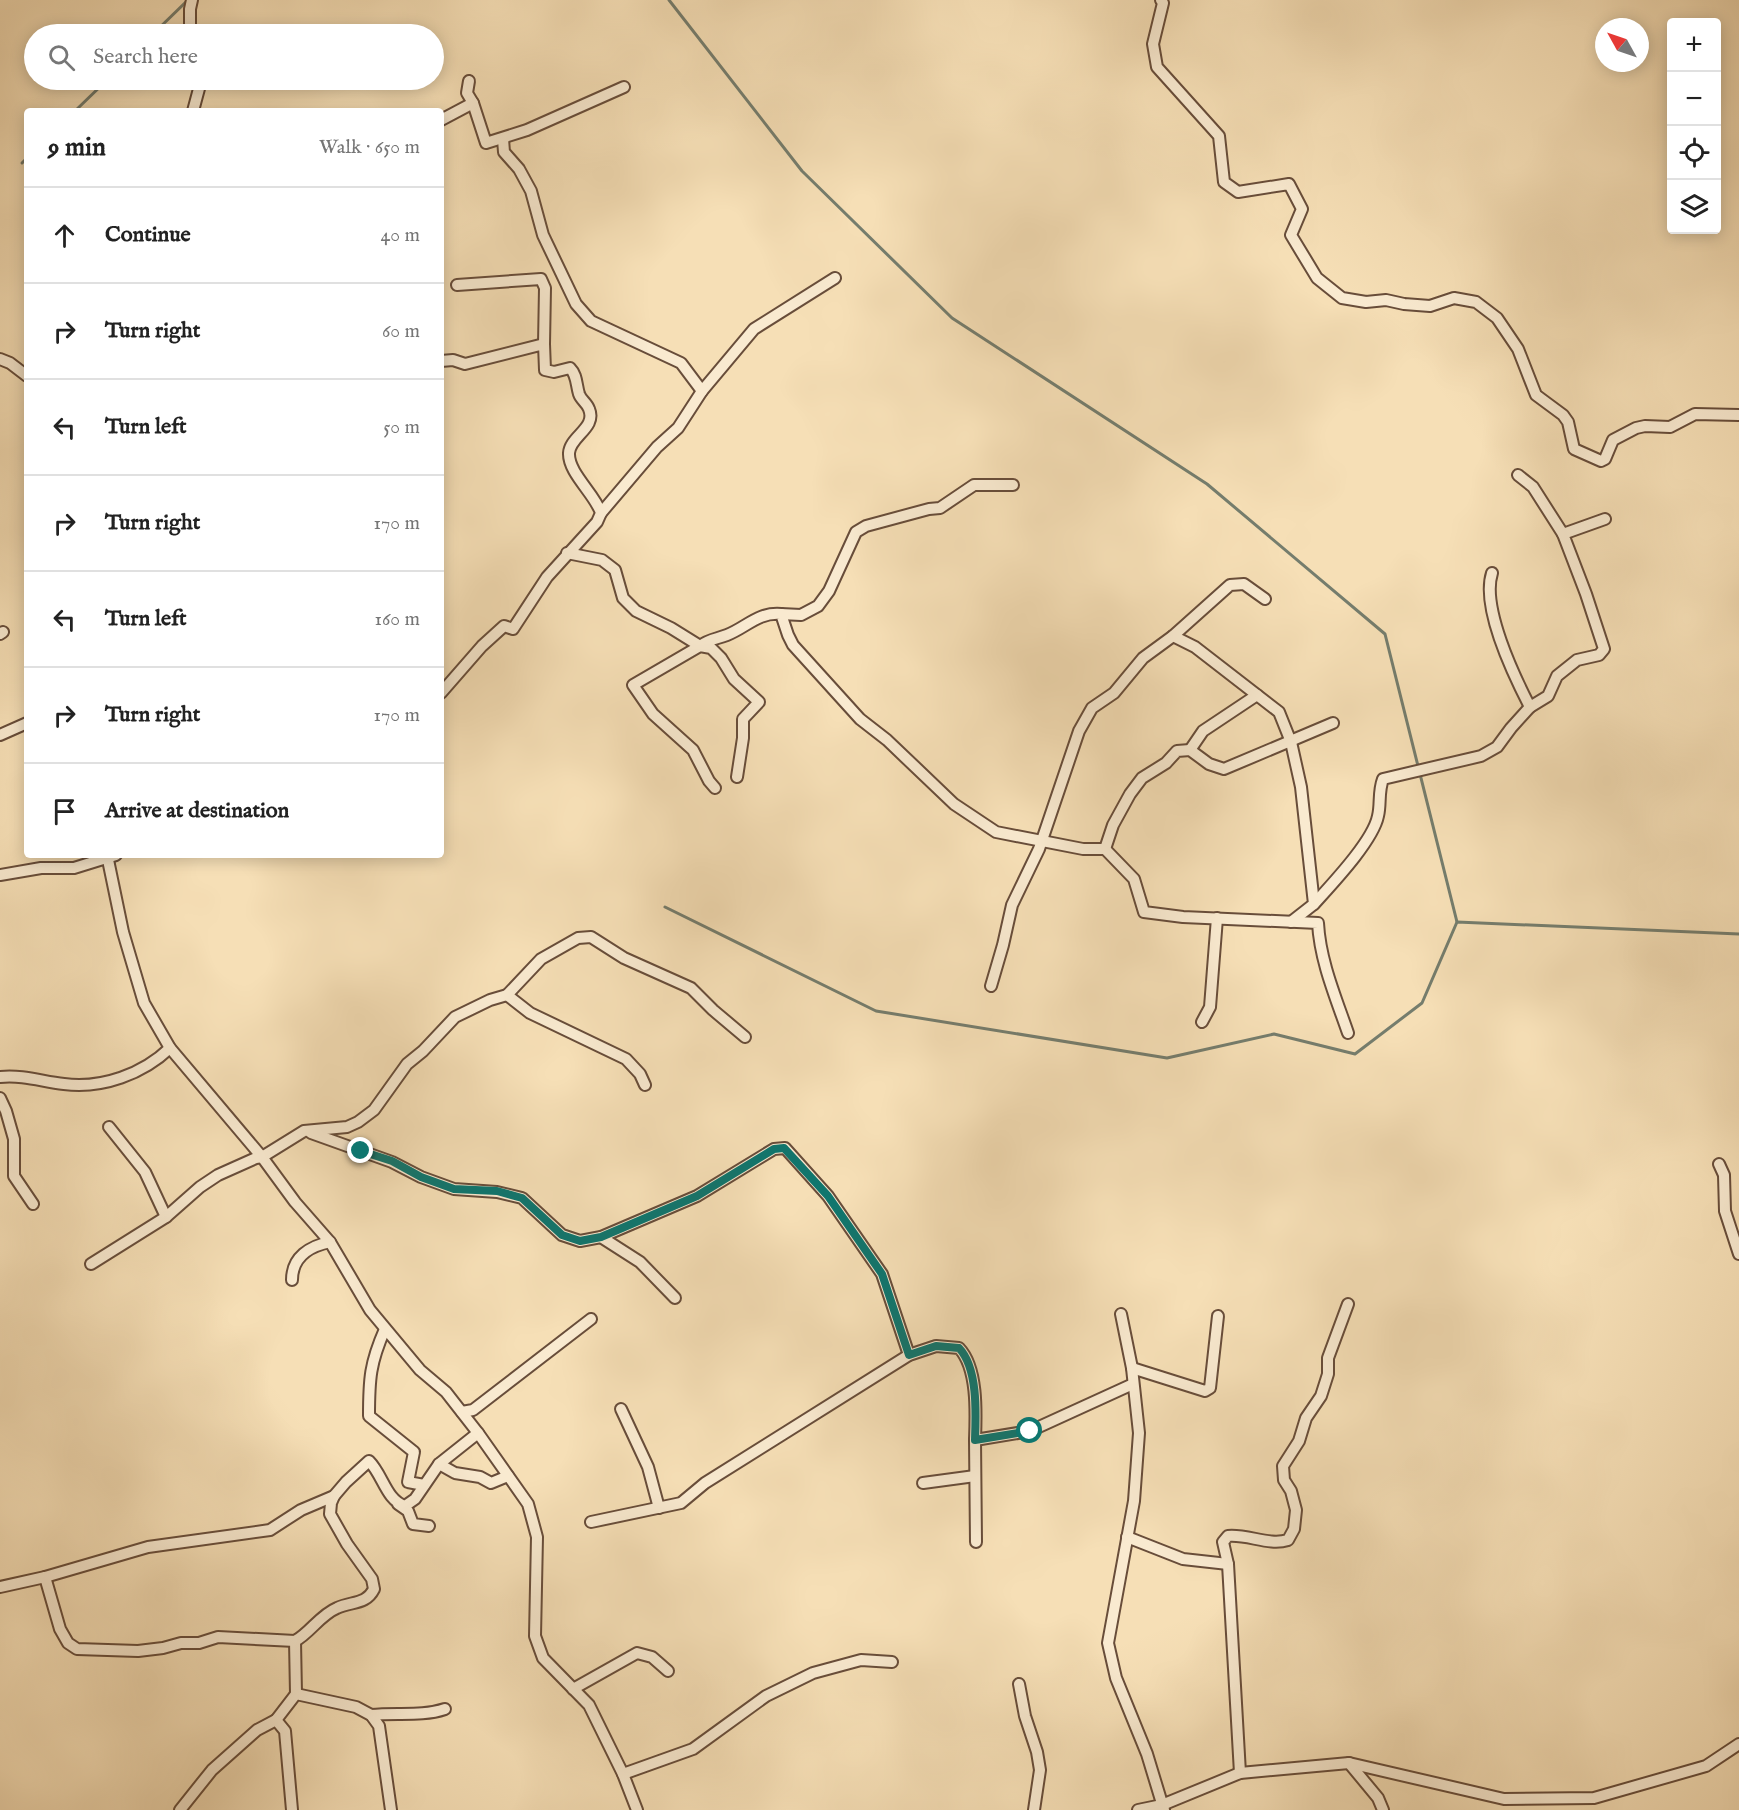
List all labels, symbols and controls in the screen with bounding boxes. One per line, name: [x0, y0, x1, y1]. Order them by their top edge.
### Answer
north arrow: [1595, 18, 1649, 72]
map controls: [1667, 18, 1721, 234]
button: +: [1667, 18, 1721, 72]
search box: [24, 24, 444, 90]
icon: search: [45, 41, 78, 74]
text: Search here: [93, 43, 198, 71]
button: −: [1667, 72, 1721, 126]
button: locate: [1667, 126, 1721, 180]
text: 9 min: [48, 131, 106, 164]
text: Walk · 650 m: [319, 135, 420, 160]
button: layers: [1667, 180, 1721, 234]
icon: ahead: [48, 219, 81, 252]
text: Continue: [105, 221, 191, 249]
text: 40 m: [381, 223, 420, 248]
icon: right: [48, 315, 81, 348]
text: Turn right: [105, 317, 200, 345]
text: 60 m: [382, 319, 420, 344]
icon: left: [48, 411, 81, 444]
text: Turn left: [105, 413, 187, 441]
text: 50 m: [383, 415, 420, 440]
icon: right: [48, 507, 81, 540]
text: Turn right: [105, 509, 200, 537]
text: 170 m: [374, 511, 420, 536]
icon: left: [48, 603, 81, 636]
text: Turn left: [105, 605, 187, 633]
text: 160 m: [374, 607, 420, 632]
icon: right: [48, 699, 81, 732]
text: Turn right: [105, 701, 200, 729]
text: 170 m: [374, 703, 420, 728]
icon: arrive: [48, 795, 81, 828]
text: Arrive at destination: [105, 797, 289, 825]
route end: [347, 1137, 373, 1163]
route start: [1016, 1417, 1042, 1443]

